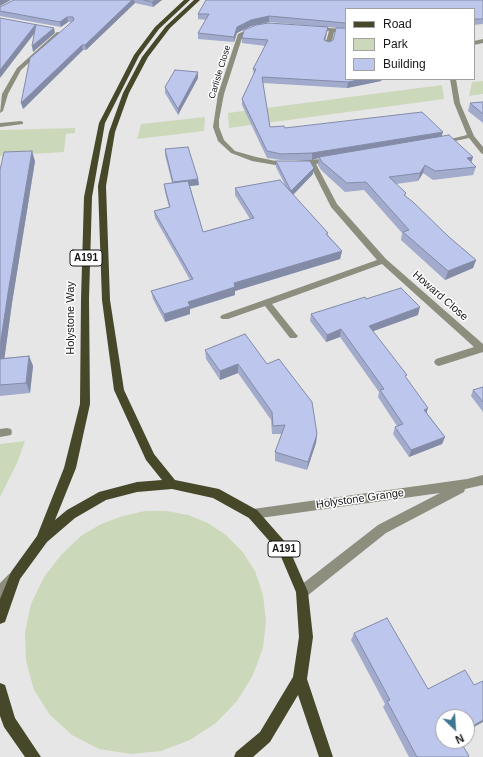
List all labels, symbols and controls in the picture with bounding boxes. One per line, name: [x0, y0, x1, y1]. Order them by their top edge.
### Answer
legend: [345, 8, 475, 80]
text: Road: [383, 17, 412, 31]
text: Park: [383, 37, 408, 51]
street label: Carlisle Close: [207, 44, 233, 100]
text: Building: [383, 57, 426, 71]
road number: A191: [70, 250, 102, 266]
street label: Howard Close: [410, 268, 470, 324]
street label: Holystone Way: [64, 281, 78, 355]
street label: Holystone Grange: [315, 486, 405, 512]
road number: A191: [268, 541, 300, 557]
north arrow: [435, 709, 475, 749]
text: N: [454, 732, 466, 746]

